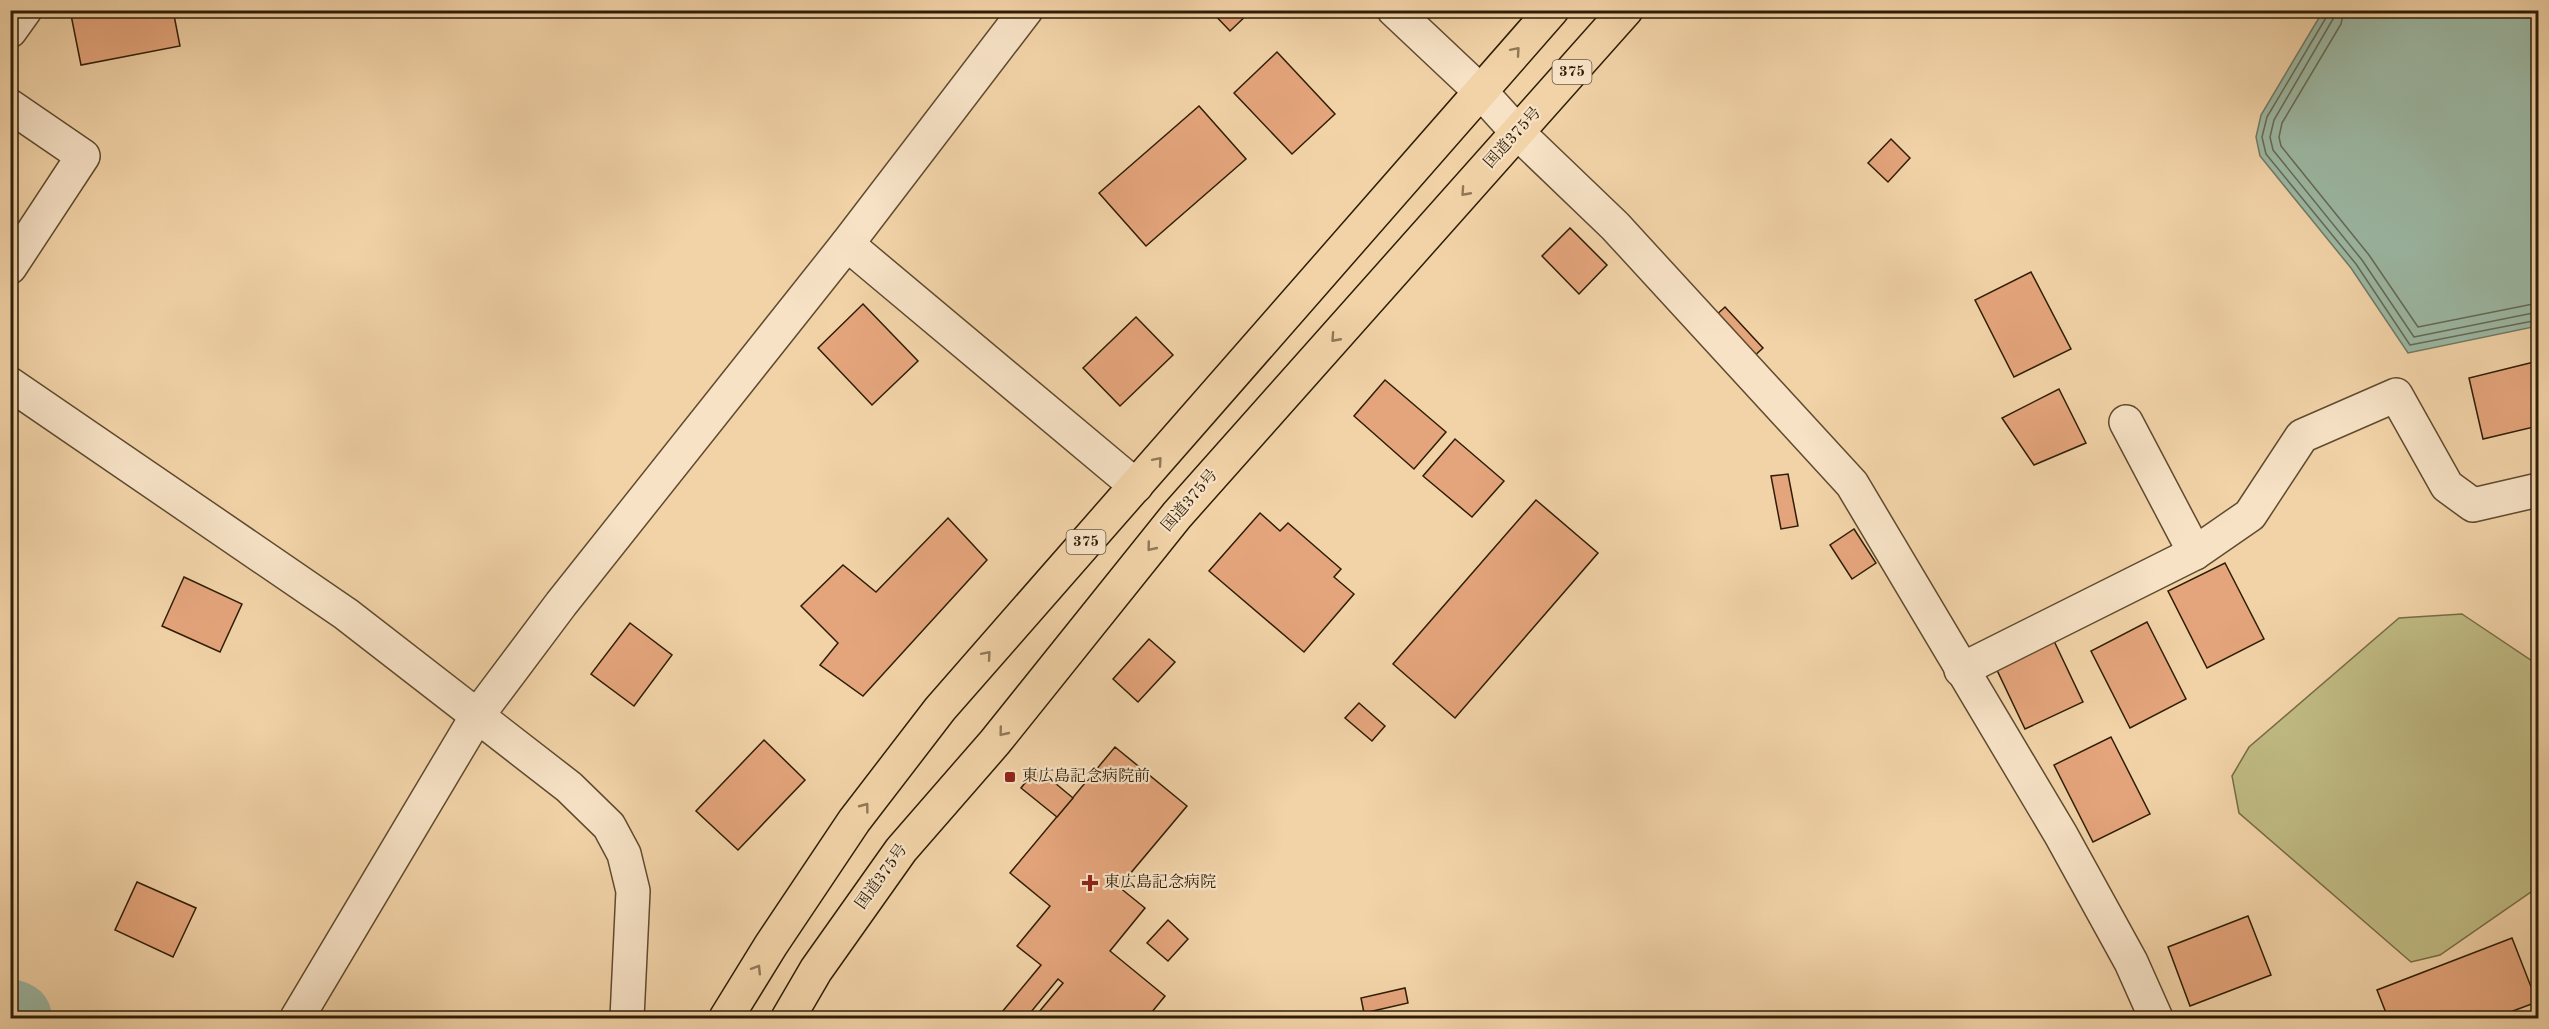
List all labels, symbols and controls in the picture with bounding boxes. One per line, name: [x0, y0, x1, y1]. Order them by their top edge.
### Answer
one-way arrow: [1509, 47, 1520, 58]
road number: 375: [1552, 60, 1592, 84]
street label: 国道375号: [1480, 103, 1544, 172]
one-way arrow: [1461, 186, 1472, 196]
one-way arrow: [1331, 331, 1342, 342]
one-way arrow: [1150, 457, 1161, 468]
street label: 国道375号: [1158, 466, 1221, 535]
road number: 375: [1066, 530, 1106, 554]
one-way arrow: [1148, 540, 1159, 551]
one-way arrow: [980, 651, 991, 662]
one-way arrow: [999, 725, 1010, 736]
place label: 東広島記念病院前: [1022, 767, 1150, 785]
marker: 東広島記念病院前: [1003, 770, 1017, 784]
one-way arrow: [858, 802, 869, 813]
street label: 国道375号: [852, 840, 911, 912]
place label: 東広島記念病院: [1104, 873, 1216, 891]
marker: 東広島記念病院: [1081, 874, 1099, 892]
one-way arrow: [749, 965, 761, 975]

